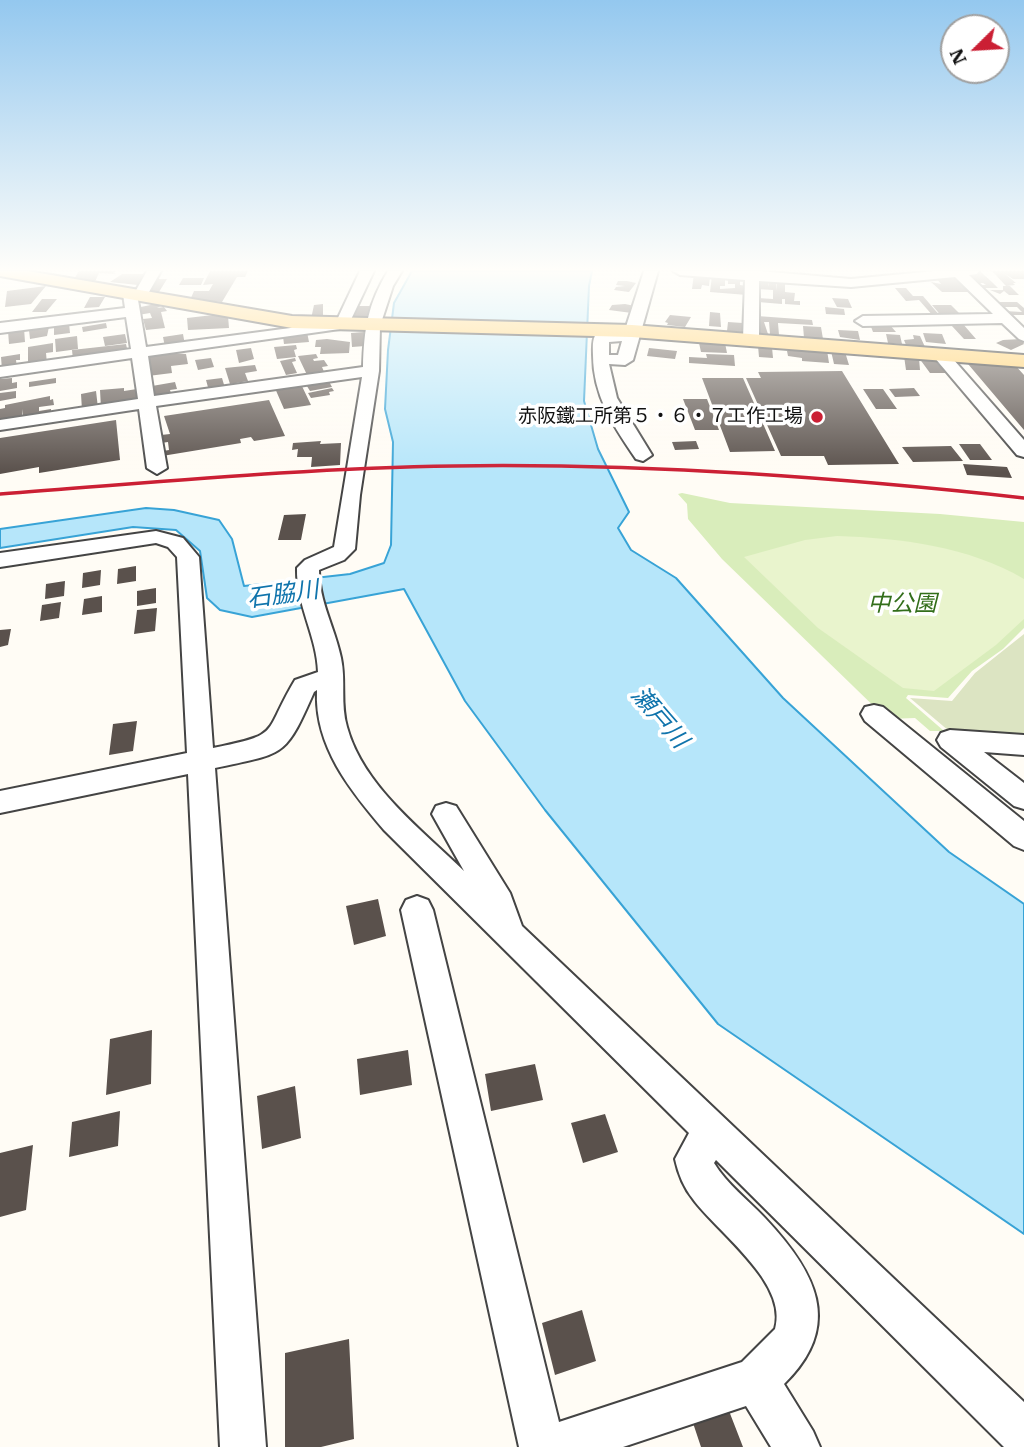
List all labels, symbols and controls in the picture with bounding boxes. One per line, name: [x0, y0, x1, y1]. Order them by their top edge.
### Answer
north arrow: [940, 14, 1010, 84]
text: N: [944, 45, 972, 68]
place label: 赤阪鐵工所第５・６・７工作工場: [518, 406, 803, 428]
marker: 赤阪鐵工所第５・６・７工作工場: [809, 409, 825, 425]
water label: 石脇川: [245, 576, 321, 614]
park label: 中公園: [868, 590, 936, 618]
water label: 瀬戸川: [625, 681, 693, 755]

